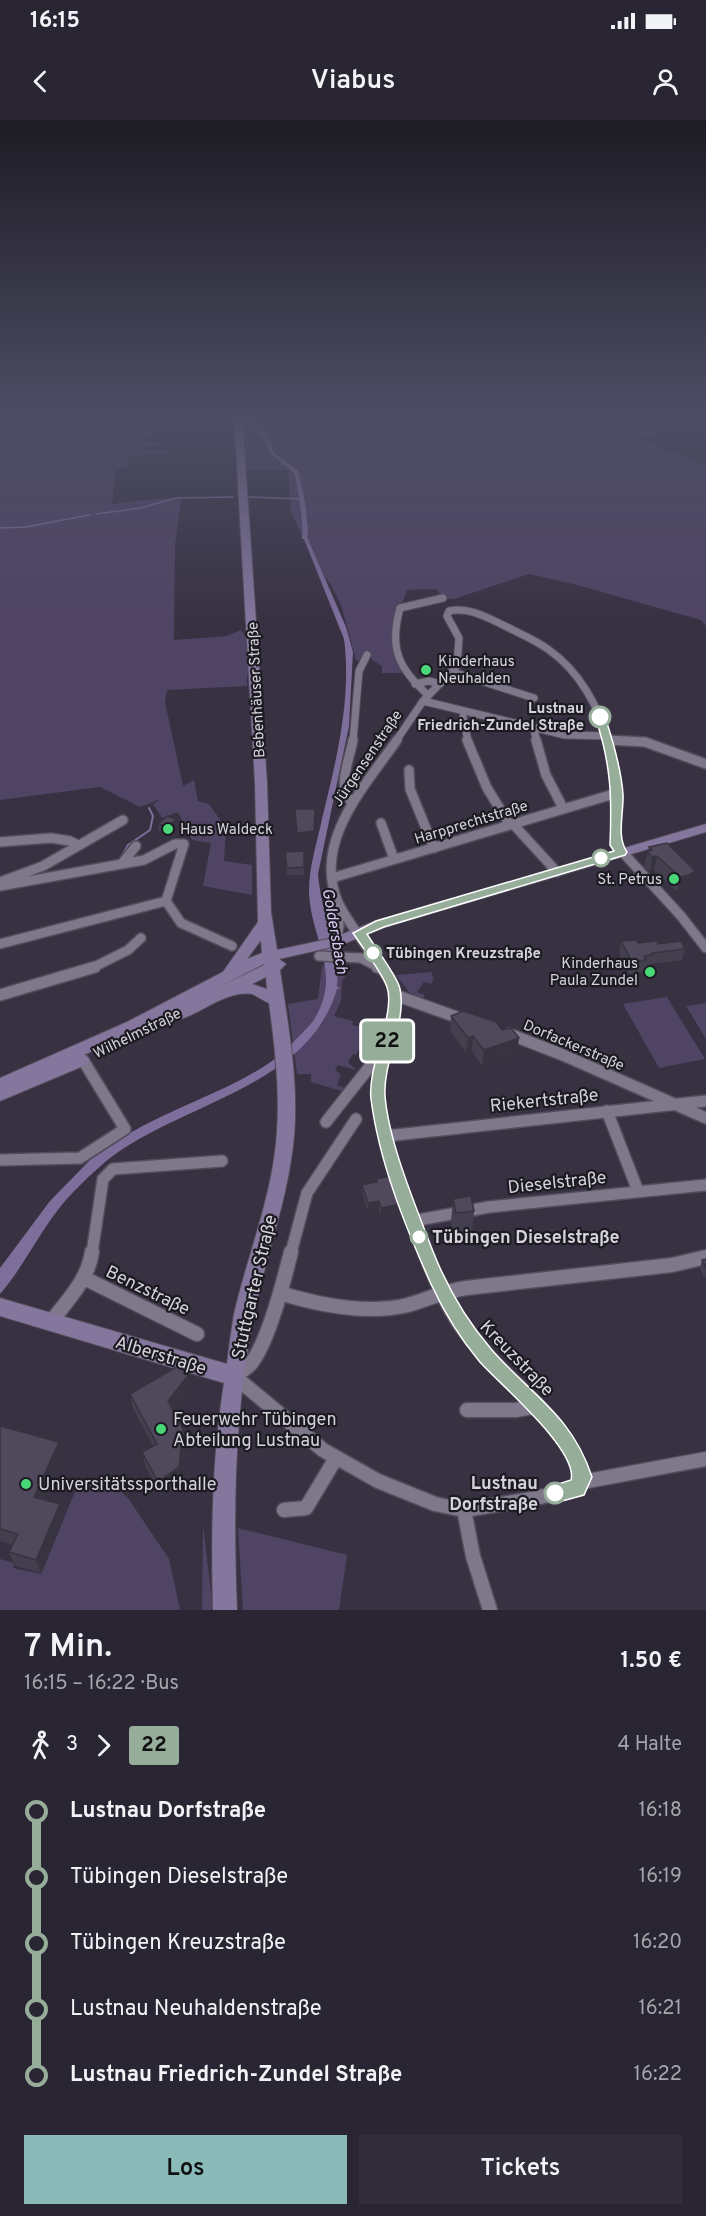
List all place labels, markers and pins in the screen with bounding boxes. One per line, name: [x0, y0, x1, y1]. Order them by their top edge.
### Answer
place label: Kinderhaus Neuhalden: [438, 653, 515, 689]
marker: Kinderhaus Neuhalden: [419, 663, 433, 677]
place label: Lustnau Friedrich-Zundel Straße: [417, 700, 584, 736]
marker: Lustnau Friedrich-Zundel Straße: [589, 706, 611, 728]
place label: Haus Waldeck: [180, 821, 273, 840]
marker: Haus Waldeck: [161, 822, 175, 836]
unlabelled marker: [592, 849, 610, 867]
place label: St. Petrus: [597, 871, 662, 890]
marker: St. Petrus: [667, 872, 681, 886]
marker: Tübingen Kreuzstraße: [364, 944, 382, 962]
place label: Tübingen Kreuzstraße: [386, 945, 541, 964]
place label: Kinderhaus Paula Zundel: [550, 955, 638, 991]
marker: Kinderhaus Paula Zundel: [643, 965, 657, 979]
place label: Tübingen Dieselstraße: [432, 1227, 619, 1250]
marker: Tübingen Dieselstraße: [410, 1228, 428, 1246]
place label: Feuerwehr Tübingen Abteilung Lustnau: [173, 1409, 337, 1453]
marker: Feuerwehr Tübingen Abteilung Lustnau: [154, 1422, 168, 1436]
place label: Lustnau Dorfstraße: [449, 1473, 538, 1517]
place label: Universitätssporthalle: [38, 1474, 217, 1497]
marker: Universitätssporthalle: [19, 1477, 33, 1491]
marker: Lustnau Dorfstraße: [544, 1482, 566, 1504]

